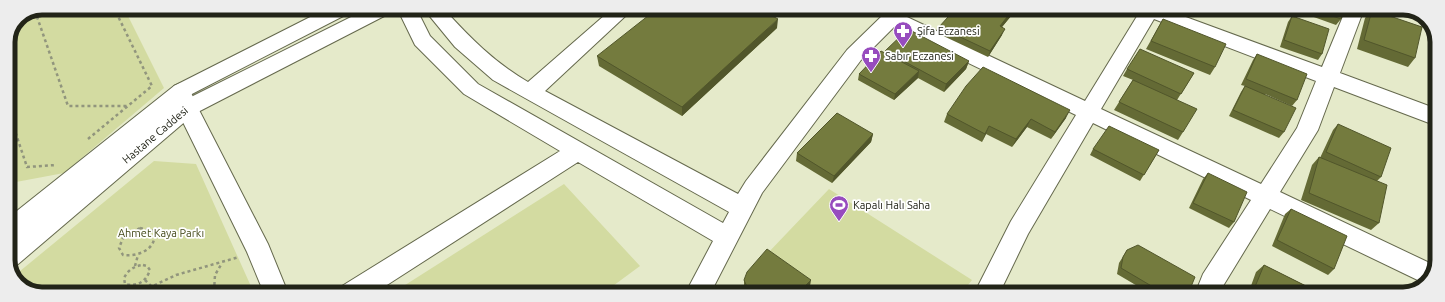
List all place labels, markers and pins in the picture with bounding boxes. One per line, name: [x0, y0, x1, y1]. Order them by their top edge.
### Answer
pharmacy icon: Şifa Eczanesi: [892, 20, 914, 48]
place label: Şifa Eczanesi: [917, 25, 980, 37]
pharmacy icon: Sabır Eczanesi: [860, 45, 882, 73]
place label: Sabır Eczanesi: [885, 50, 954, 62]
sports icon: Kapalı Halı Saha: [828, 194, 850, 222]
place label: Kapalı Halı Saha: [853, 199, 930, 211]

